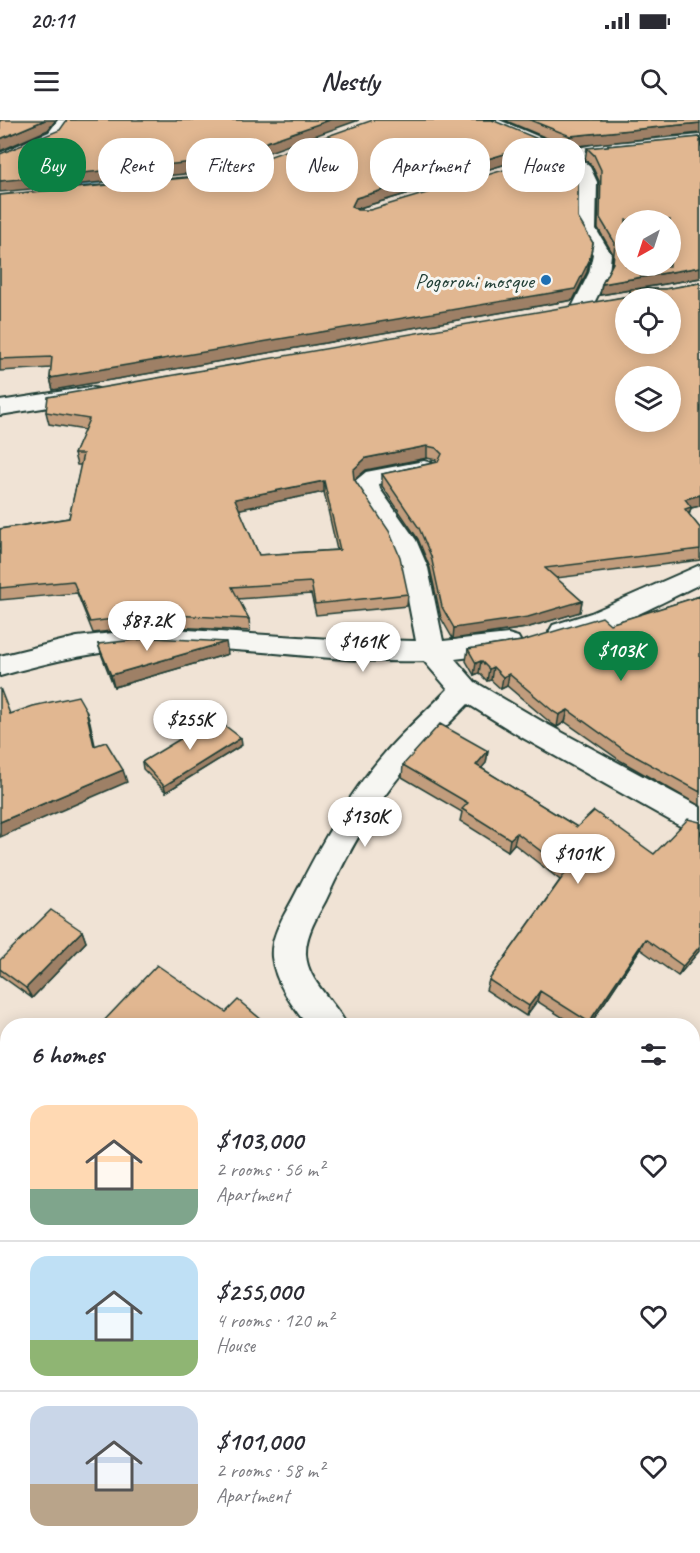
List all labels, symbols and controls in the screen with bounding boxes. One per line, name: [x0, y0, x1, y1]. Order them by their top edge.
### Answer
text: 20:11: [30, 7, 74, 35]
text: Nestly: [321, 64, 379, 98]
icon: menu: [30, 65, 63, 98]
icon: search: [637, 65, 670, 98]
chip: Buy: [18, 138, 86, 192]
chip: Rent: [98, 138, 174, 192]
chip: Filters: [186, 138, 274, 192]
chip: New: [286, 138, 358, 192]
chip: Apartment: [370, 138, 490, 192]
chip: House: [502, 138, 585, 192]
north arrow: [615, 210, 681, 276]
map controls: [615, 210, 681, 432]
place label: Pogoroni mosque: [415, 267, 536, 295]
marker: Pogoroni mosque: [539, 273, 553, 287]
button: locate: [615, 288, 681, 354]
button: layers: [615, 366, 681, 432]
pin: $87.2K: [98, 601, 196, 652]
text: $87.2K: [122, 608, 172, 633]
pin: $161K: [321, 622, 405, 673]
text: $161K: [340, 629, 386, 654]
pin: $103K: [579, 631, 663, 682]
text: $103K: [598, 638, 644, 663]
pin: $255K: [148, 700, 232, 751]
text: $255K: [167, 707, 213, 732]
pin: $130K: [323, 797, 407, 848]
text: $130K: [342, 804, 388, 829]
pin: $101K: [536, 834, 620, 885]
text: $101K: [555, 841, 601, 866]
text: 6 homes: [30, 1038, 104, 1071]
icon: filters: [637, 1038, 670, 1071]
text: $103,000: [216, 1124, 303, 1157]
icon: home: [78, 1129, 150, 1201]
icon: heart: [637, 1149, 670, 1182]
text: 2 rooms · 56 m²: [216, 1157, 324, 1182]
text: Apartment: [216, 1182, 289, 1207]
text: $255,000: [216, 1275, 302, 1308]
icon: home: [78, 1280, 150, 1352]
icon: heart: [637, 1300, 670, 1333]
text: 4 rooms · 120 m²: [216, 1308, 333, 1333]
text: House: [216, 1333, 255, 1358]
text: $101,000: [216, 1425, 303, 1458]
icon: home: [78, 1430, 150, 1502]
icon: heart: [637, 1450, 670, 1483]
text: 2 rooms · 58 m²: [216, 1458, 324, 1483]
text: Apartment: [216, 1483, 289, 1508]

